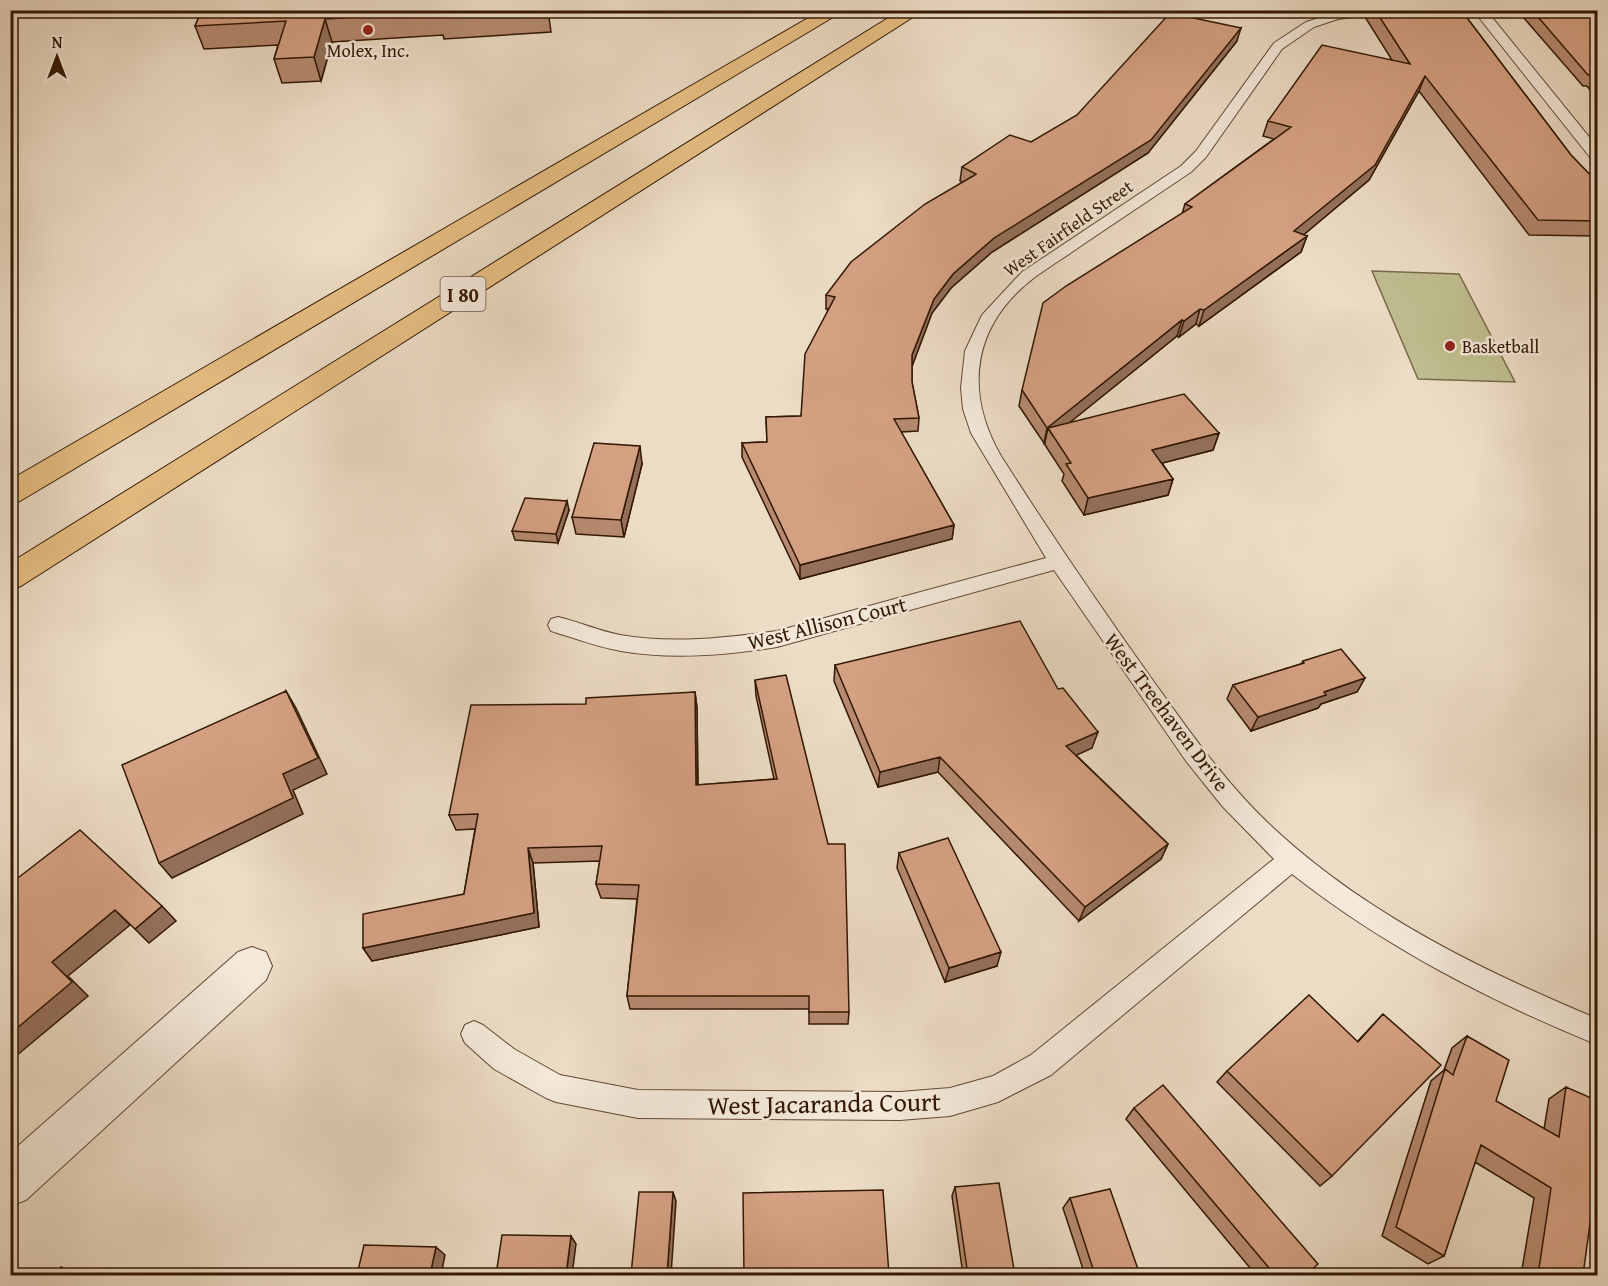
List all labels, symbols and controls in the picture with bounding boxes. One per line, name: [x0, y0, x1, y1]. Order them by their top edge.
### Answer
marker: Molex, Inc.: [361, 23, 375, 37]
north arrow: [27, 27, 87, 87]
text: N: [52, 30, 63, 54]
place label: Molex, Inc.: [327, 37, 409, 64]
street label: West Fairfield Street: [998, 173, 1139, 283]
road number: I 80: [440, 277, 486, 311]
place label: Basketball: [1462, 333, 1539, 360]
marker: Basketball: [1443, 339, 1457, 353]
street label: West Allison Court: [744, 588, 910, 658]
street label: West Treehaven Drive: [1097, 626, 1237, 798]
street label: West Jacaranda Court: [707, 1081, 941, 1125]

